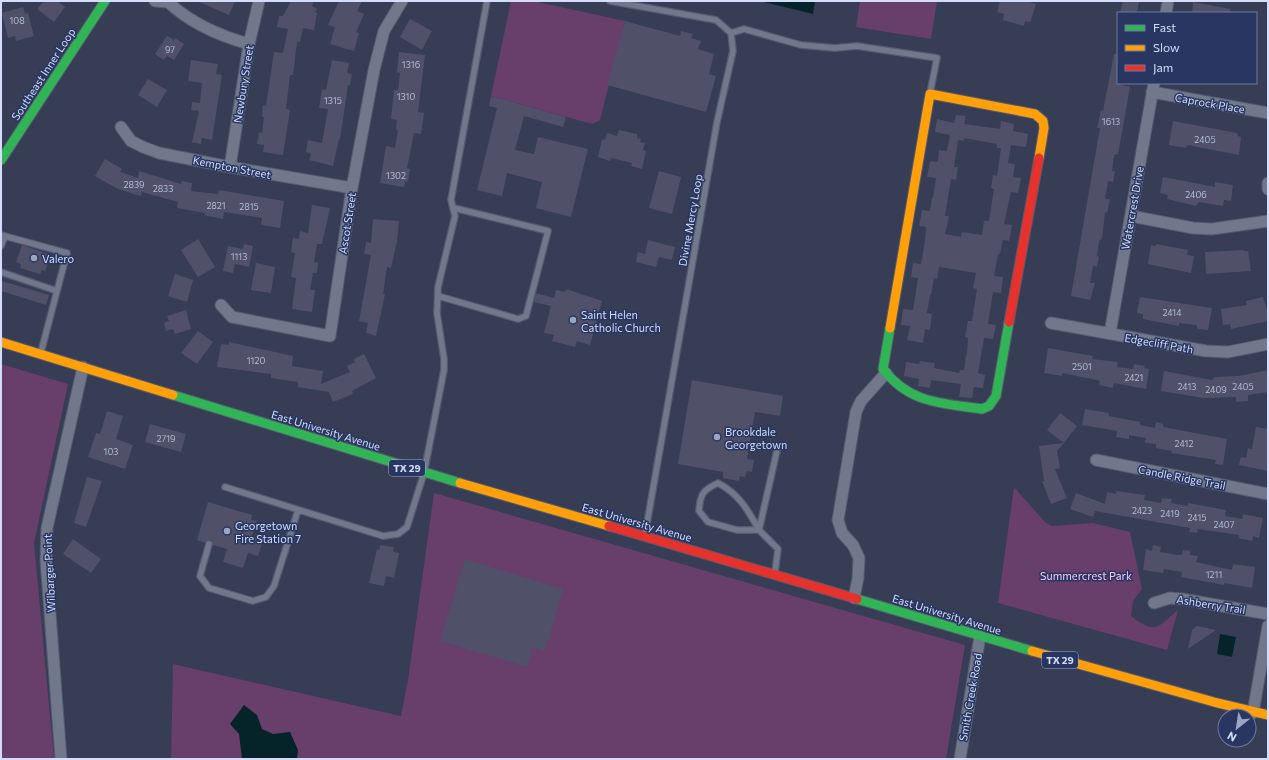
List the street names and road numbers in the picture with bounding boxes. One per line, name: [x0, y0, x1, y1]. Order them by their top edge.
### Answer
street label: Southeast Inner Loop: [8, 26, 78, 122]
street label: Newbury Street: [230, 44, 256, 124]
street label: Caprock Place: [1174, 90, 1246, 116]
street label: Kempton Street: [192, 153, 273, 181]
street label: Watercrest Drive: [1118, 165, 1146, 251]
street label: Divine Mercy Loop: [675, 173, 705, 267]
street label: Ascot Street: [336, 191, 358, 255]
street label: Edgecliff Path: [1124, 331, 1194, 355]
street label: East University Avenue: [270, 407, 382, 453]
road number: TX 29: [389, 460, 425, 476]
street label: Candle Ridge Trail: [1137, 462, 1227, 492]
street label: East University Avenue: [581, 500, 693, 544]
street label: Wilbarger Point: [40, 533, 58, 613]
street label: East University Avenue: [891, 591, 1003, 637]
street label: Ashberry Trail: [1176, 592, 1246, 616]
street label: Smith Creek Road: [956, 652, 984, 742]
road number: TX 29: [1042, 652, 1078, 668]

